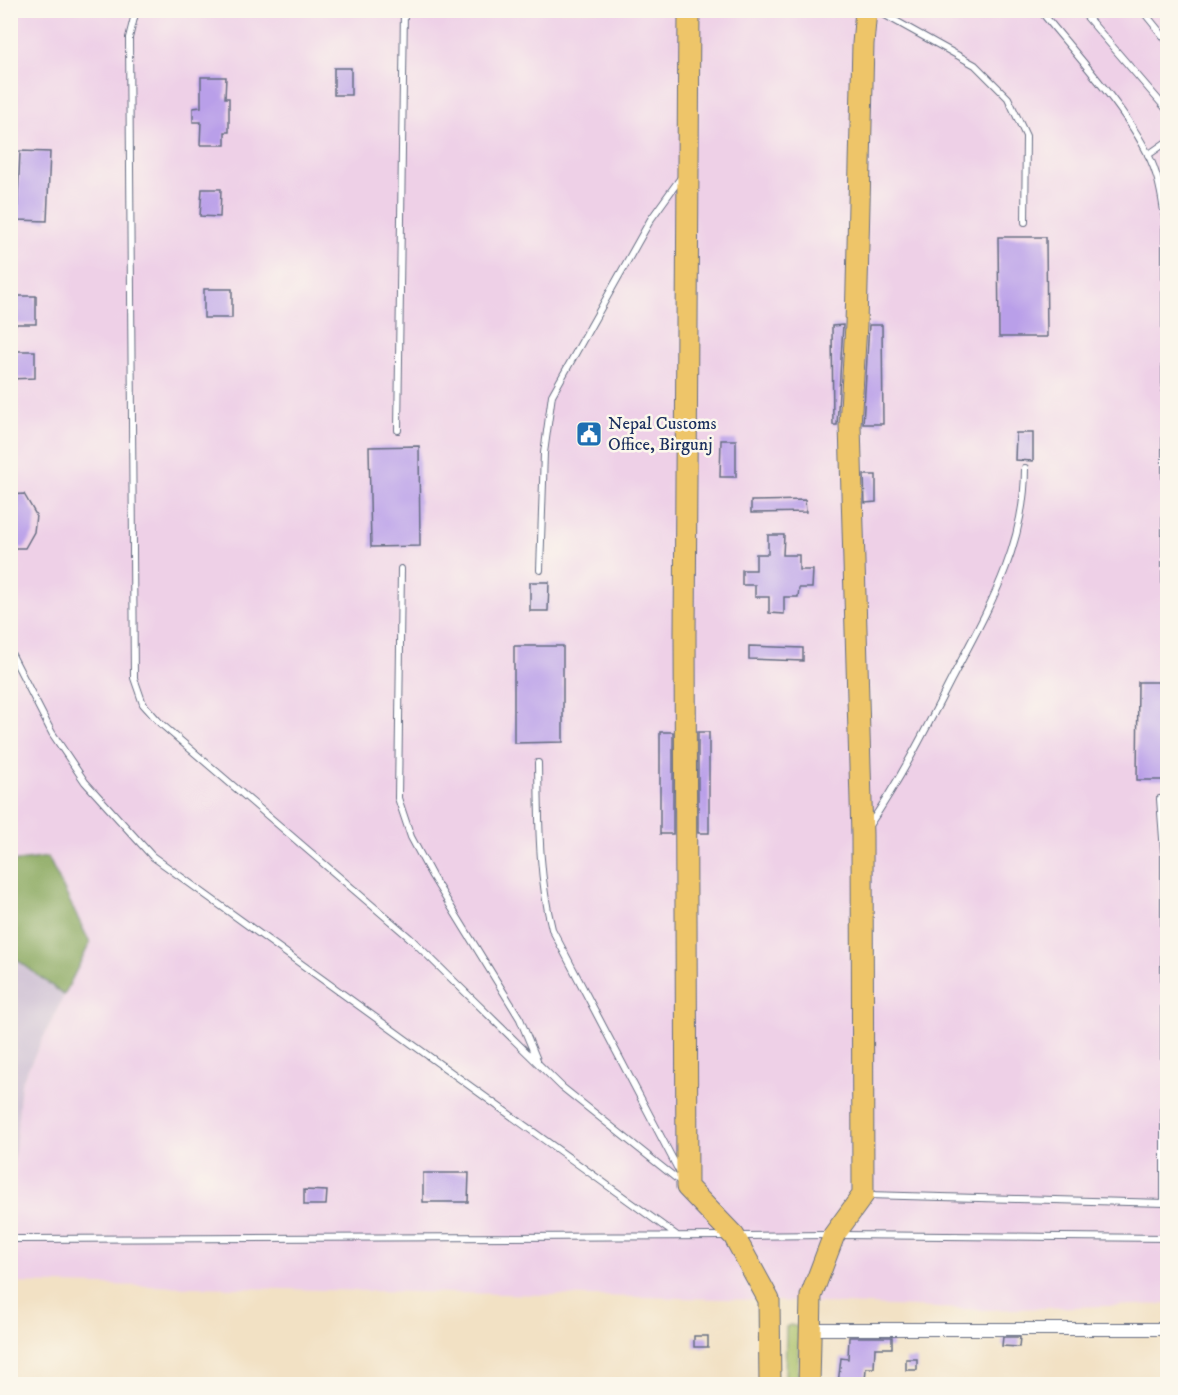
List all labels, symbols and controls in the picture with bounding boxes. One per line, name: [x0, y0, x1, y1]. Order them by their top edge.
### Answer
place label: Nepal Customs Office, Birgunj: [608, 413, 717, 456]
public building icon: Nepal Customs Office, Birgunj: [574, 419, 604, 449]

